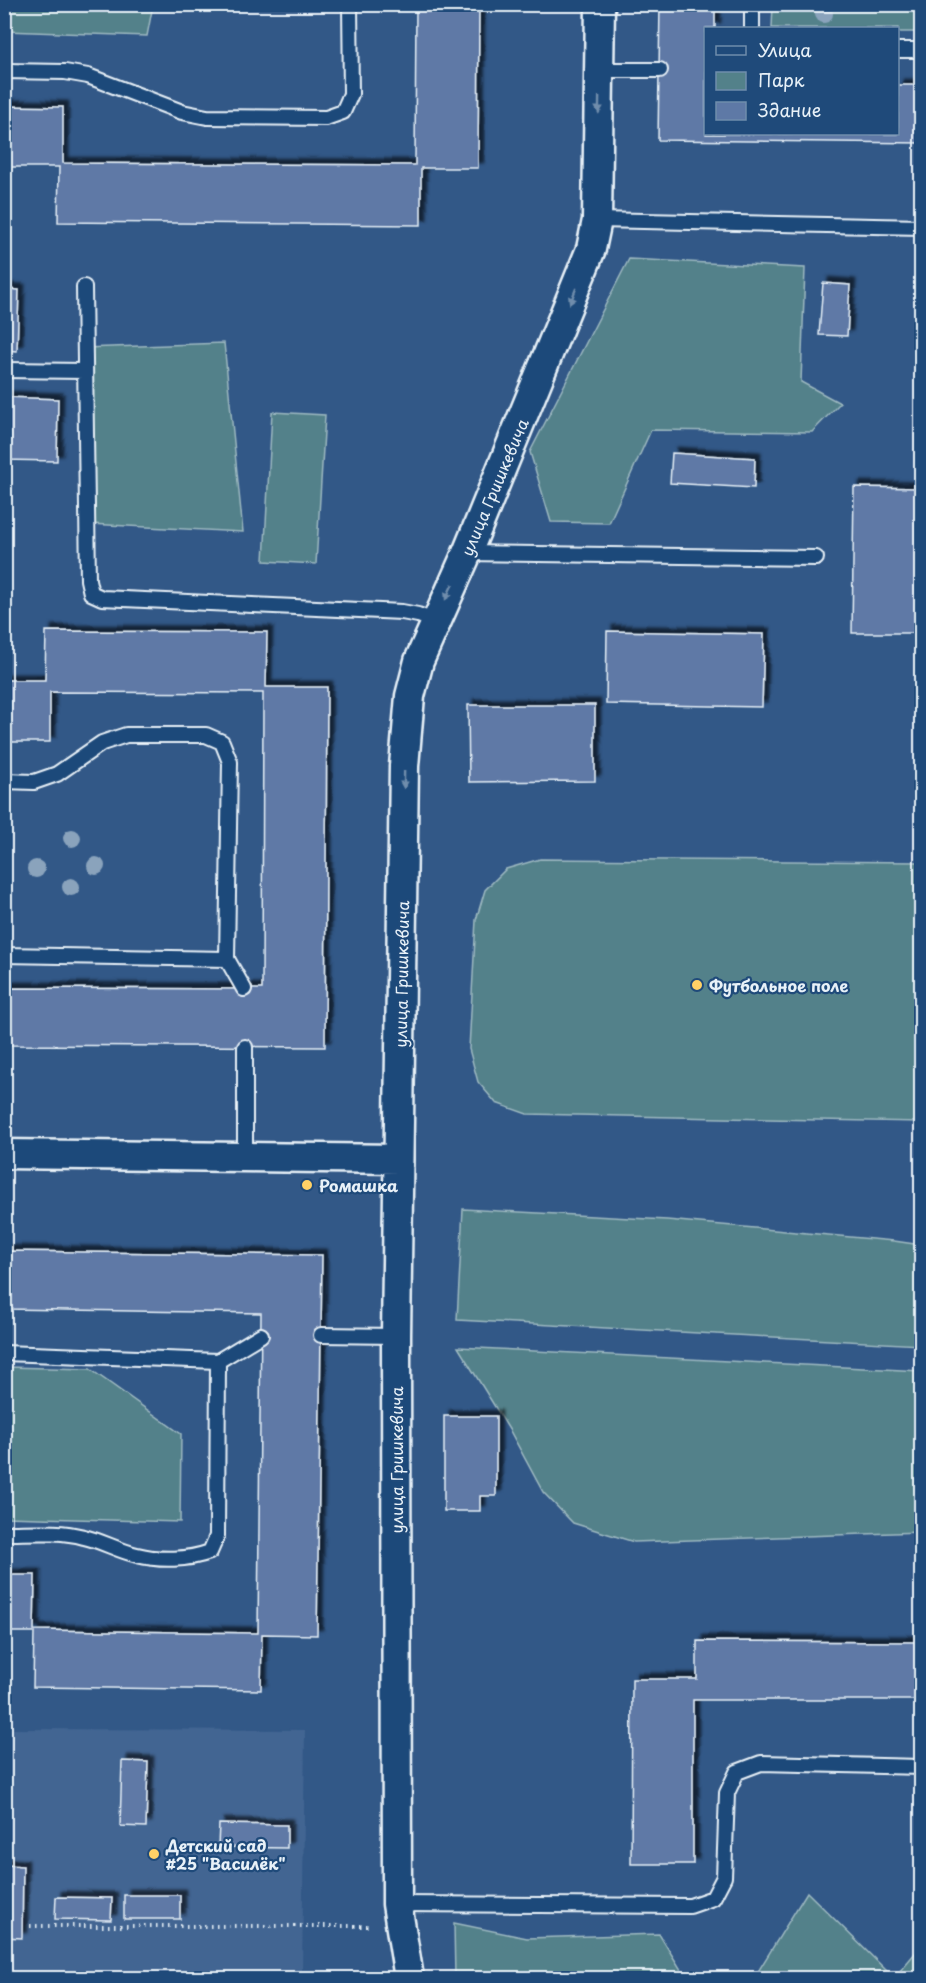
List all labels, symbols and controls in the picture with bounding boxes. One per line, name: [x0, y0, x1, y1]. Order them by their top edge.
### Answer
legend: [704, 27, 899, 135]
text: Улица: [758, 36, 812, 63]
text: Парк: [758, 66, 805, 93]
one-way arrow: [594, 95, 604, 114]
text: Здание: [758, 96, 821, 123]
one-way arrow: [568, 287, 577, 305]
street label: улица Гришкевича: [454, 415, 534, 559]
one-way arrow: [444, 584, 453, 601]
one-way arrow: [399, 770, 409, 789]
street label: улица Гришкевича: [388, 900, 414, 1048]
place label: Футбольное поле: [709, 973, 848, 997]
marker: Футбольное поле: [690, 978, 704, 992]
place label: Ромашка: [319, 1173, 398, 1197]
marker: Ромашка: [300, 1178, 314, 1192]
street label: улица Гришкевича: [384, 1386, 408, 1534]
place label: Детский сад #25 "Василёк": [165, 1833, 286, 1875]
marker: Детский сад #25 "Василёк": [147, 1847, 161, 1861]

